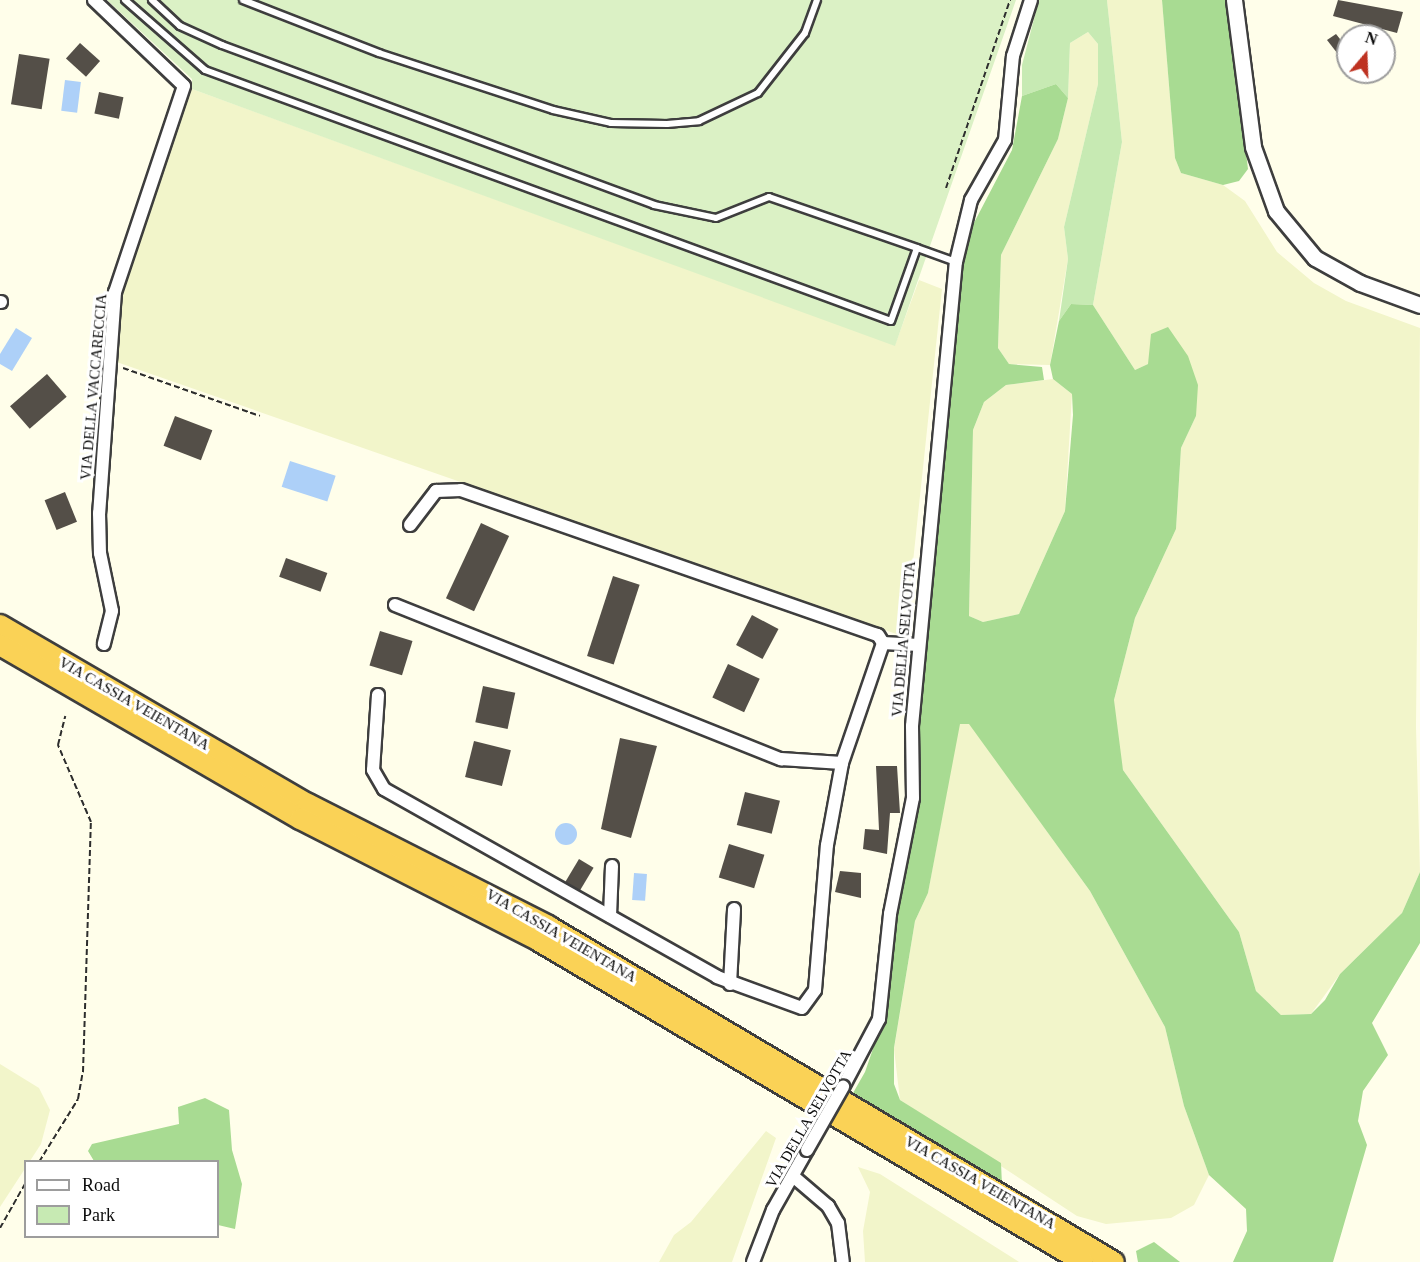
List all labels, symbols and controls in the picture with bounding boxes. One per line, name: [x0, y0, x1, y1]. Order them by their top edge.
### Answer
north arrow: [1336, 24, 1396, 84]
text: N: [1363, 28, 1380, 48]
street label: VIA DELLA VACCARECCIA: [77, 292, 111, 482]
street label: VIA DELLA SELVOTTA: [888, 559, 920, 719]
street label: VIA CASSIA VEIENTANA: [55, 653, 213, 755]
street label: VIA CASSIA VEIENTANA: [482, 885, 640, 987]
street label: VIA DELLA SELVOTTA: [762, 1046, 856, 1192]
street label: VIA CASSIA VEIENTANA: [901, 1132, 1059, 1234]
legend: [24, 1160, 219, 1238]
text: Road: [82, 1175, 120, 1195]
text: Park: [82, 1205, 115, 1225]

